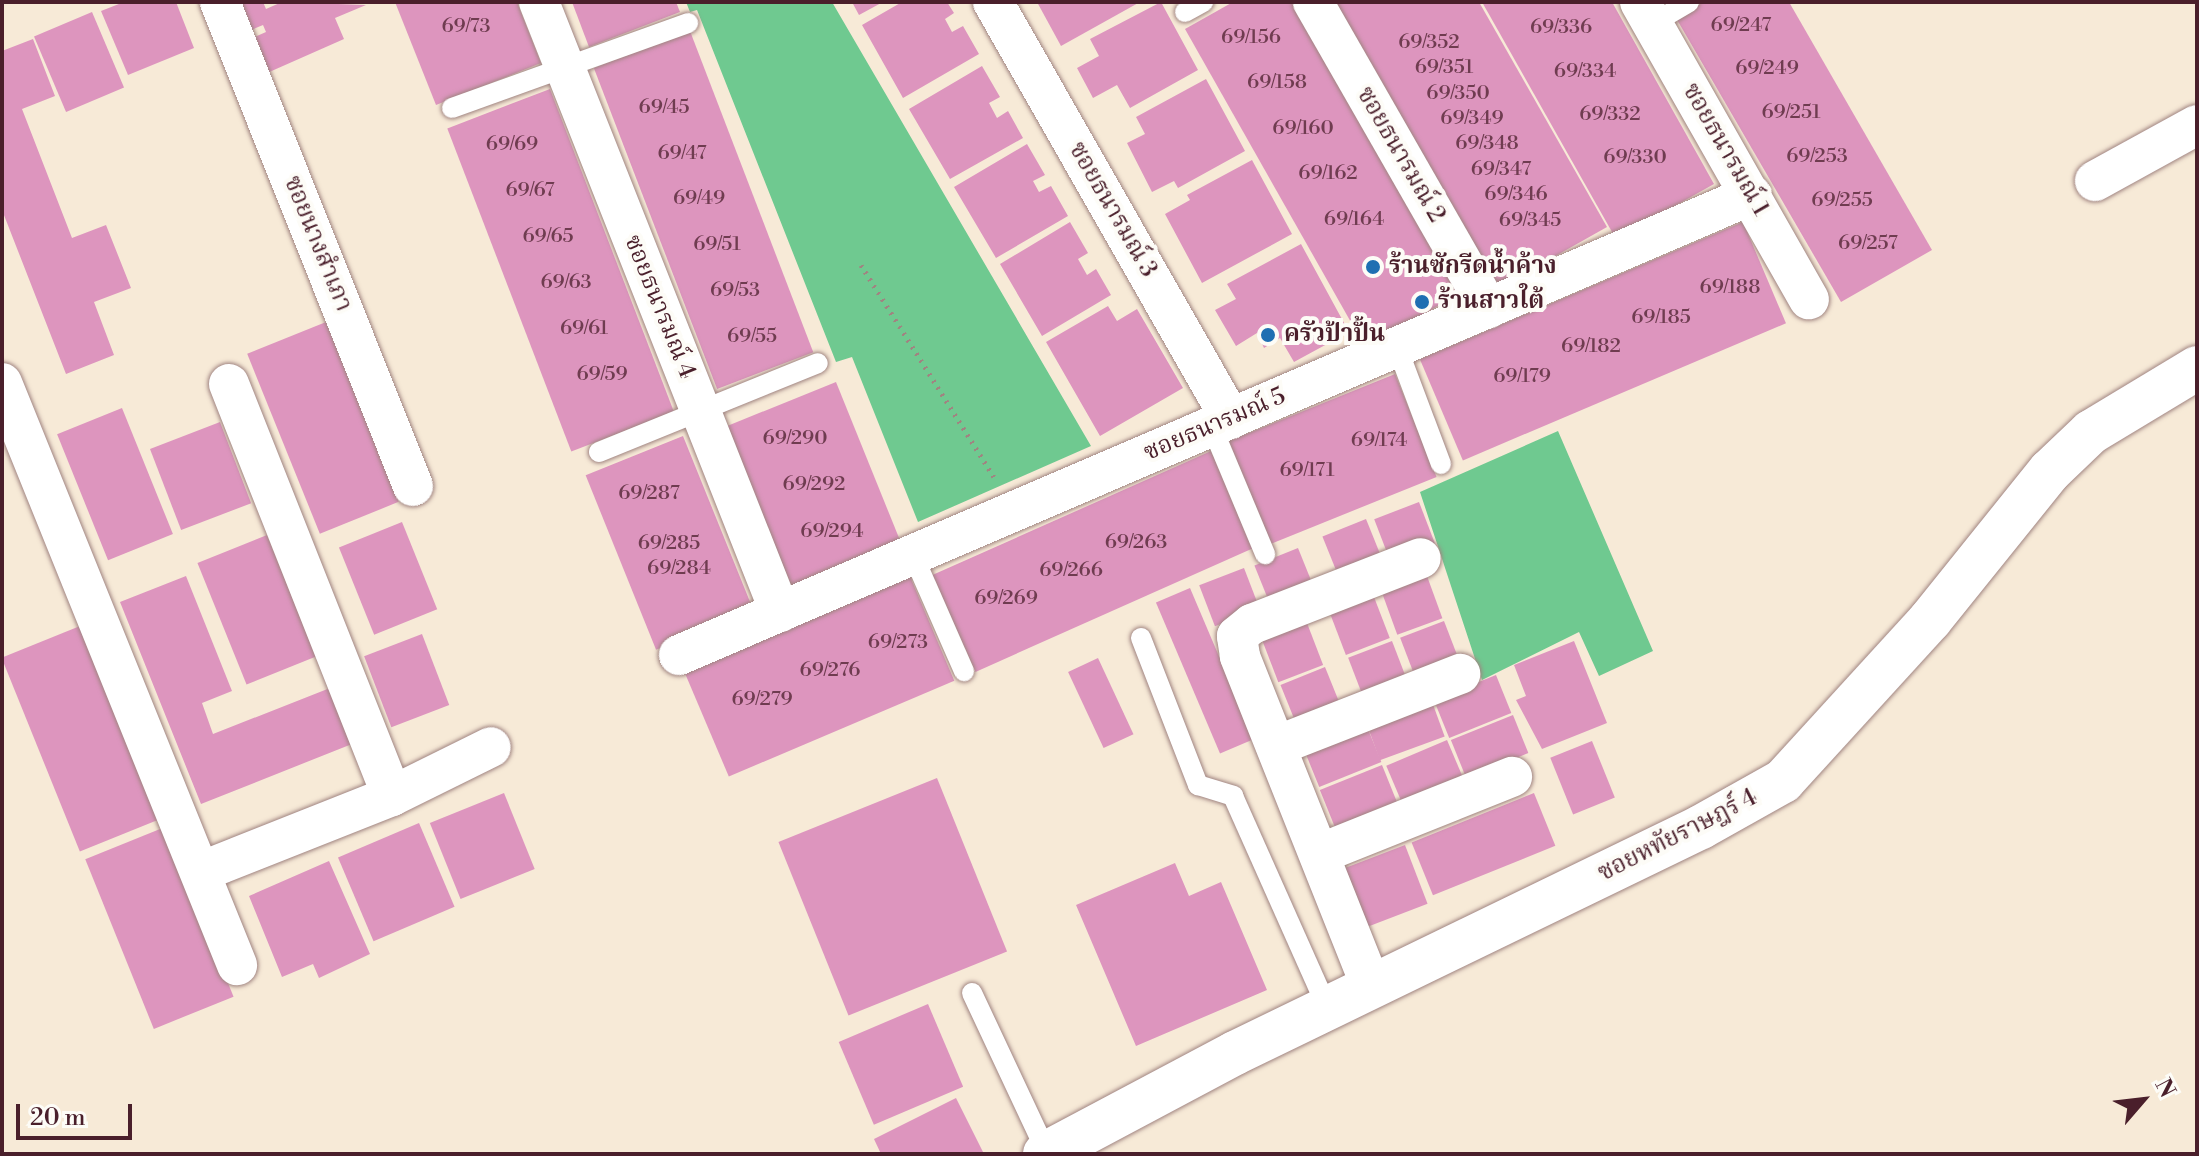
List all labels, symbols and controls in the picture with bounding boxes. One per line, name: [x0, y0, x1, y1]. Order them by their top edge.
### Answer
house number: 69/247: [1711, 13, 1771, 37]
house number: 69/73: [442, 14, 490, 38]
house number: 69/336: [1530, 15, 1592, 39]
house number: 69/156: [1221, 25, 1281, 49]
house number: 69/352: [1398, 30, 1460, 54]
house number: 69/351: [1415, 55, 1473, 79]
house number: 69/249: [1735, 56, 1799, 80]
house number: 69/334: [1554, 59, 1616, 83]
house number: 69/158: [1247, 70, 1307, 94]
street label: ซอยธนารมณ์ 1: [1675, 79, 1775, 221]
house number: 69/350: [1426, 81, 1490, 105]
street label: ซอยธนารมณ์ 2: [1350, 82, 1450, 228]
house number: 69/45: [639, 95, 689, 119]
house number: 69/251: [1761, 100, 1821, 124]
house number: 69/332: [1579, 102, 1641, 126]
house number: 69/349: [1440, 106, 1504, 130]
house number: 69/160: [1272, 116, 1334, 140]
house number: 69/348: [1455, 131, 1519, 155]
house number: 69/69: [486, 132, 538, 156]
street label: ซอยธนารมณ์ 3: [1062, 137, 1162, 283]
house number: 69/47: [657, 141, 707, 165]
house number: 69/253: [1786, 144, 1848, 168]
house number: 69/330: [1603, 145, 1667, 169]
house number: 69/347: [1471, 157, 1531, 181]
house number: 69/162: [1298, 161, 1358, 185]
street label: ซอยนางสำเภา: [277, 172, 357, 316]
house number: 69/67: [505, 178, 555, 202]
house number: 69/346: [1484, 182, 1548, 206]
house number: 69/49: [673, 186, 725, 210]
house number: 69/255: [1811, 188, 1873, 212]
house number: 69/164: [1324, 207, 1384, 231]
house number: 69/345: [1499, 208, 1561, 232]
house number: 69/65: [522, 224, 574, 248]
street label: ซอยธนารมณ์ 4: [617, 231, 701, 383]
house number: 69/257: [1838, 231, 1898, 255]
house number: 69/51: [693, 232, 741, 256]
place label: ร้านซักรีดน้ำค้าง: [1389, 253, 1557, 281]
marker: ร้านซักรีดน้ำค้าง: [1364, 258, 1382, 276]
house number: 69/63: [540, 270, 592, 294]
house number: 69/188: [1700, 275, 1760, 299]
house number: 69/53: [710, 278, 760, 302]
place label: ร้านสาวใต้: [1438, 288, 1544, 316]
marker: ร้านสาวใต้: [1413, 293, 1431, 311]
house number: 69/185: [1631, 305, 1691, 329]
house number: 69/61: [560, 316, 608, 340]
place label: ครัวป้าปั้น: [1284, 321, 1385, 349]
house number: 69/55: [727, 324, 777, 348]
marker: ครัวป้าปั้น: [1259, 326, 1277, 344]
house number: 69/182: [1561, 334, 1621, 358]
house number: 69/59: [576, 362, 628, 386]
house number: 69/179: [1493, 364, 1551, 388]
street label: ซอยธนารมณ์ 5: [1140, 382, 1290, 468]
house number: 69/290: [763, 426, 827, 450]
house number: 69/174: [1351, 428, 1407, 452]
house number: 69/171: [1279, 458, 1335, 482]
house number: 69/292: [783, 472, 845, 496]
house number: 69/287: [618, 481, 680, 505]
house number: 69/294: [800, 519, 864, 543]
house number: 69/263: [1105, 530, 1167, 554]
house number: 69/285: [638, 531, 700, 555]
house number: 69/284: [647, 556, 711, 580]
house number: 69/266: [1039, 558, 1103, 582]
house number: 69/269: [974, 586, 1038, 610]
house number: 69/273: [868, 630, 928, 654]
house number: 69/276: [800, 658, 860, 682]
house number: 69/279: [731, 687, 793, 711]
street label: ซอยหทัยราษฎร์ 4: [1594, 784, 1762, 888]
north arrow: [2103, 1060, 2183, 1140]
text: N: [2149, 1074, 2181, 1103]
scale bar: [20, 1088, 136, 1138]
text: 20 m: [30, 1103, 86, 1133]

